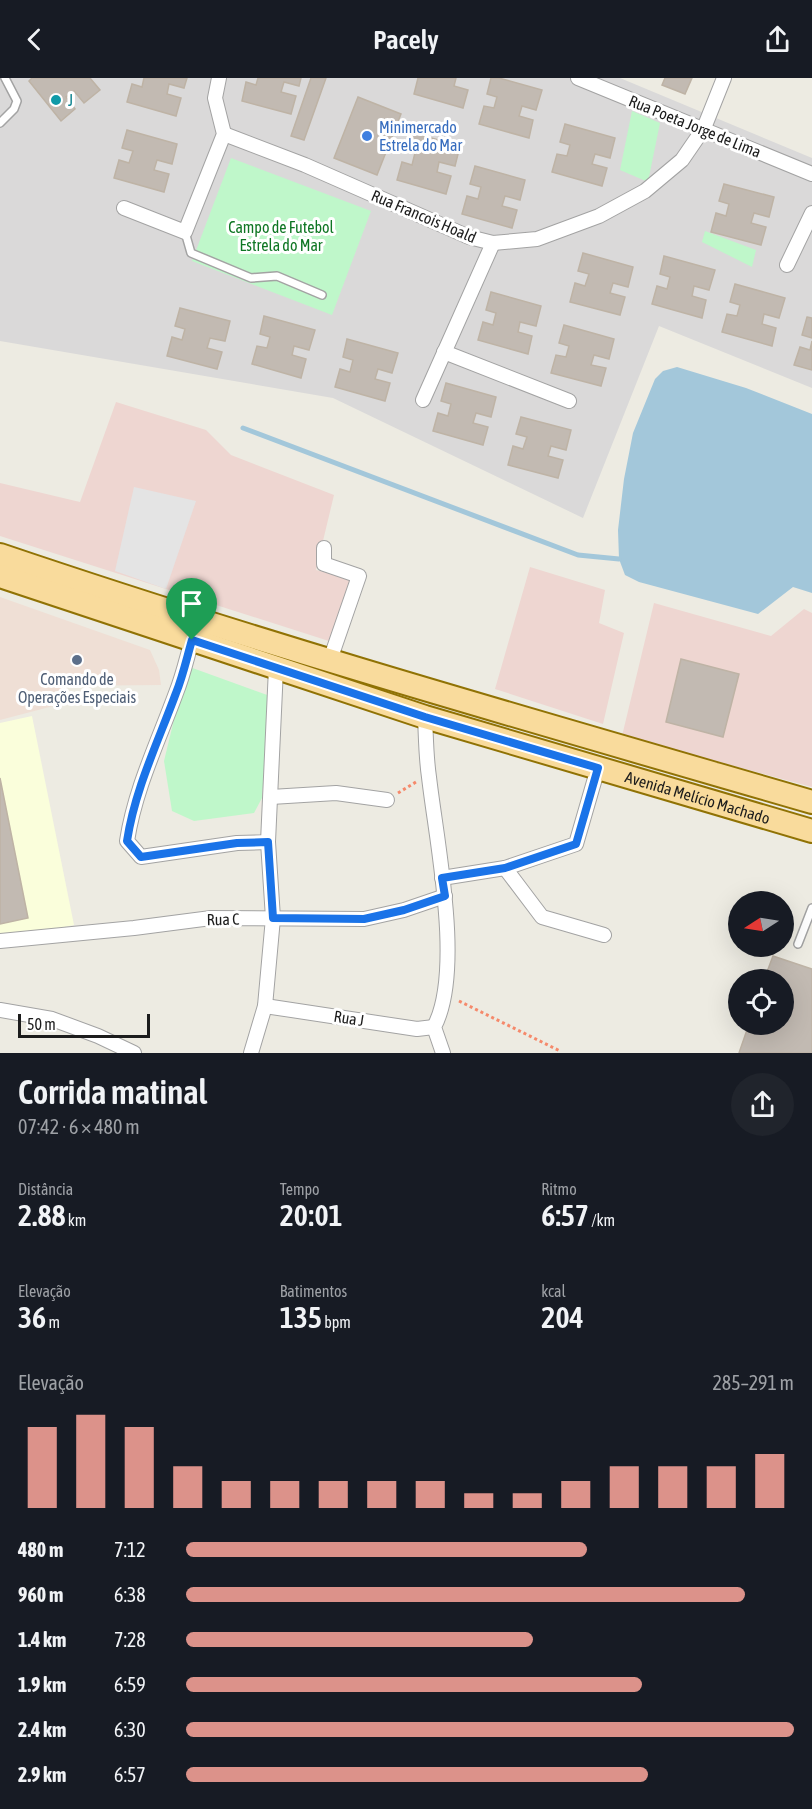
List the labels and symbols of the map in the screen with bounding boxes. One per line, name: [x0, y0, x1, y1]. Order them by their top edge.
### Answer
place label: J: [68, 91, 73, 109]
street label: Rua Poeta Jorge de Lima: [626, 91, 764, 162]
marker: J: [49, 93, 63, 107]
place label: Minimercado Estrela do Mar: [379, 118, 462, 154]
marker: Minimercado Estrela do Mar: [360, 129, 374, 143]
street label: Rua Francois Hoald: [369, 186, 479, 246]
park label: Campo de Futebol Estrela do Mar: [228, 218, 335, 254]
pin: [166, 578, 217, 640]
marker: Comando de Operações Especiais: [70, 653, 84, 667]
place label: Comando de Operações Especiais: [18, 670, 136, 707]
street label: Avenida Melício Machado: [623, 767, 772, 827]
north arrow: [728, 891, 794, 957]
street label: Rua C: [207, 910, 239, 928]
street label: Rua J: [333, 1007, 365, 1029]
scale bar: [18, 1011, 150, 1038]

